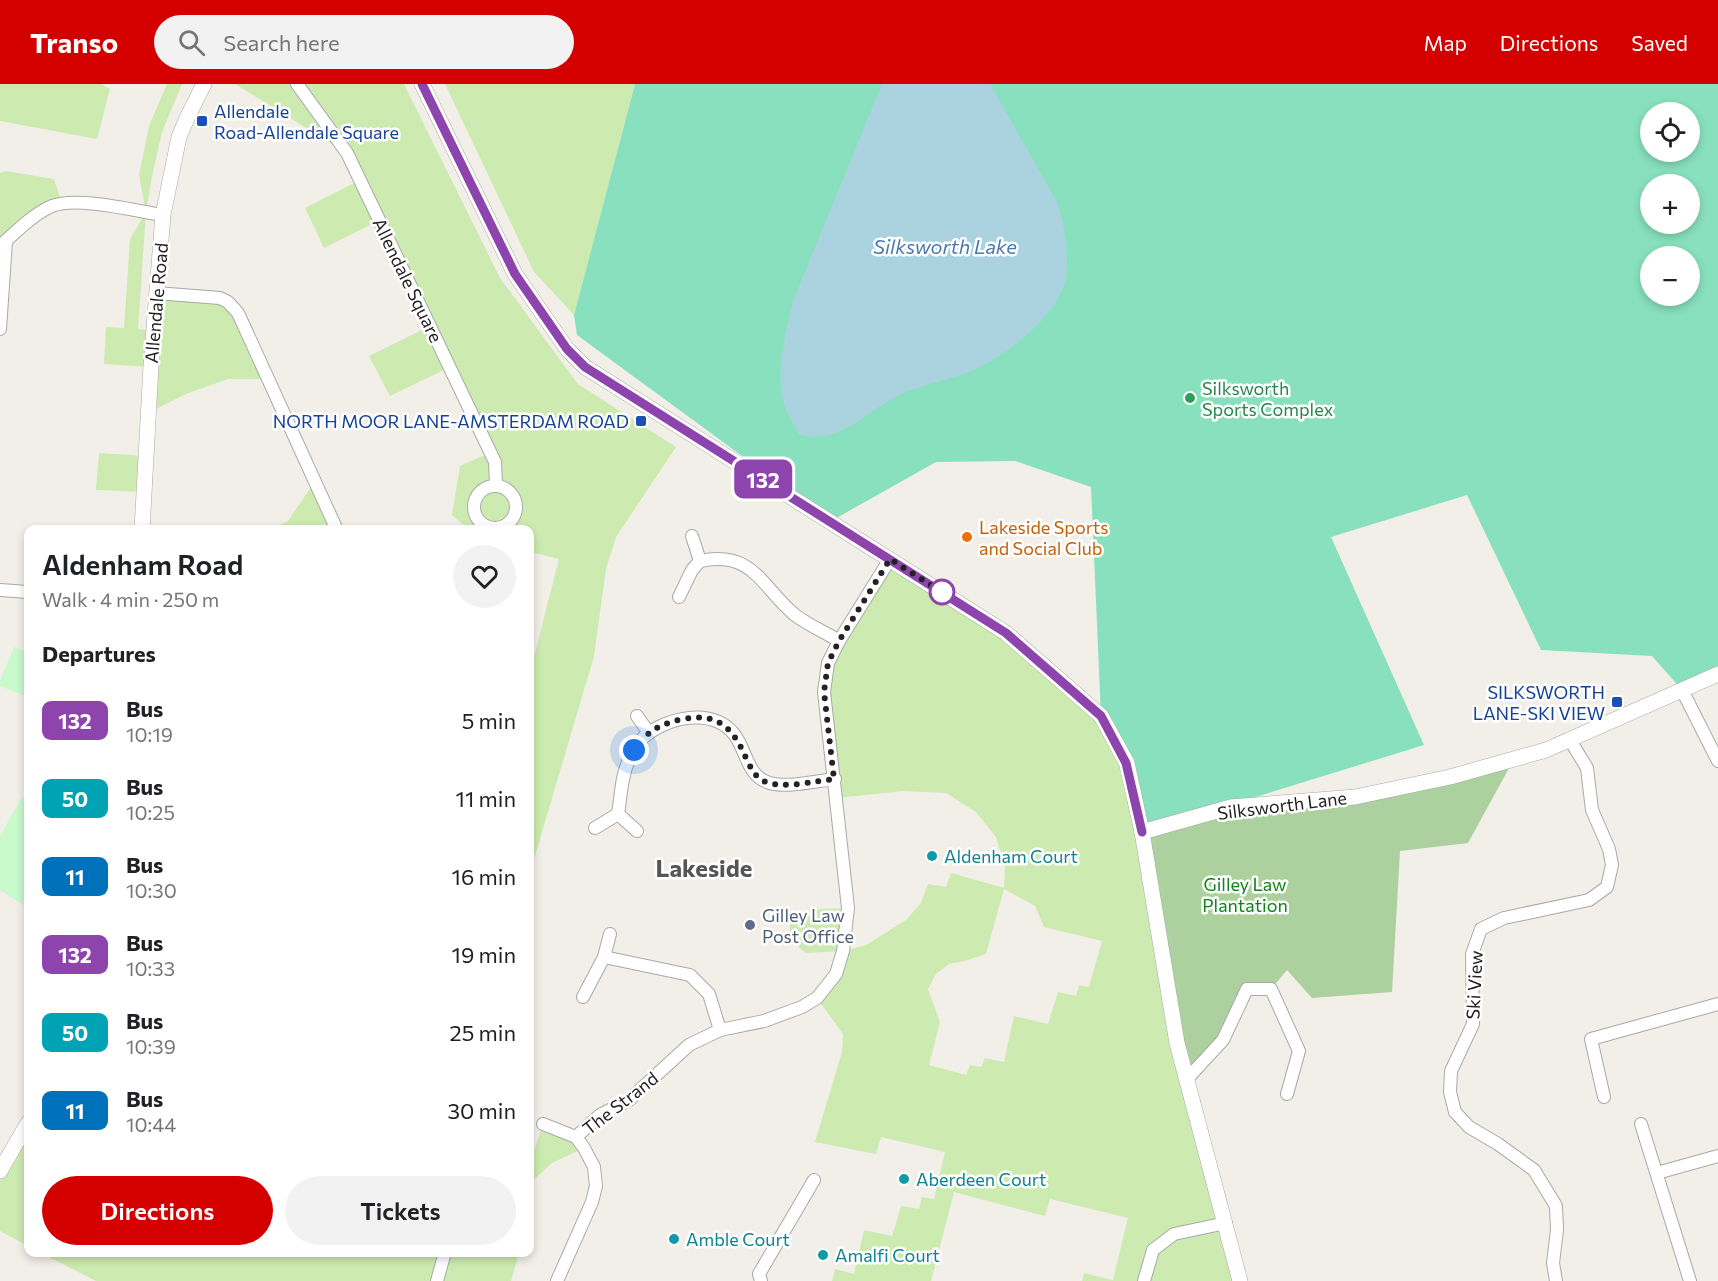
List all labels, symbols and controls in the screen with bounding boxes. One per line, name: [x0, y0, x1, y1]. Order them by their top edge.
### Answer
search box: [154, 15, 574, 69]
text: Transo: [30, 25, 118, 59]
icon: search: [175, 26, 208, 59]
text: Search here: [223, 29, 340, 56]
text: Map: [1424, 30, 1467, 55]
text: Directions: [1500, 30, 1598, 55]
text: Saved: [1631, 30, 1688, 55]
place label: Allendale Road-Allendale Square: [214, 100, 399, 143]
map controls: [1640, 102, 1700, 306]
button: locate: [1640, 102, 1700, 162]
marker: Allendale Road-Allendale Square: [195, 114, 209, 128]
button: +: [1640, 174, 1700, 234]
street label: Allendale Square: [368, 214, 448, 346]
water label: Silksworth Lake: [873, 234, 1017, 258]
street label: Allendale Road: [140, 242, 172, 364]
button: −: [1640, 246, 1700, 306]
place label: Silksworth Sports Complex: [1202, 377, 1334, 420]
marker: Silksworth Sports Complex: [1183, 391, 1197, 405]
place label: NORTH MOOR LANE-AMSTERDAM ROAD: [273, 410, 629, 432]
marker: NORTH MOOR LANE-AMSTERDAM ROAD: [634, 414, 648, 428]
line badge: 132: [728, 460, 798, 498]
text: 132: [746, 467, 780, 492]
place label: Lakeside Sports and Social Club: [979, 516, 1108, 559]
marker: Lakeside Sports and Social Club: [960, 530, 974, 544]
button: heart: [453, 545, 516, 608]
text: Aldenham Road: [42, 547, 243, 581]
unlabelled marker: [929, 579, 955, 605]
text: Walk · 4 min · 250 m: [42, 587, 219, 611]
text: Departures: [42, 640, 156, 667]
place label: SILKSWORTH LANE-SKI VIEW: [1473, 681, 1605, 724]
text: Bus: [126, 695, 163, 722]
marker: SILKSWORTH LANE-SKI VIEW: [1610, 695, 1624, 709]
text: 5 min: [462, 707, 516, 734]
text: 132: [58, 708, 92, 733]
text: 10:19: [126, 722, 173, 746]
your location: [619, 735, 649, 765]
text: Bus: [126, 773, 163, 800]
text: 11 min: [456, 785, 516, 812]
text: 50: [62, 786, 88, 811]
street label: Silksworth Lane: [1216, 786, 1348, 824]
text: 10:25: [126, 800, 175, 824]
place label: Aldenham Court: [944, 845, 1078, 867]
marker: Aldenham Court: [925, 849, 939, 863]
text: Bus: [126, 851, 163, 878]
district label: Lakeside: [656, 853, 752, 882]
text: 16 min: [452, 863, 516, 890]
text: 11: [65, 864, 85, 889]
park label: Gilley Law Plantation: [1202, 873, 1288, 916]
text: 10:30: [126, 878, 177, 902]
place label: Gilley Law Post Office: [762, 904, 854, 947]
marker: Gilley Law Post Office: [743, 918, 757, 932]
text: Bus: [126, 929, 163, 956]
text: 19 min: [452, 941, 516, 968]
text: 132: [58, 942, 92, 967]
street label: Ski View: [1461, 950, 1487, 1020]
text: 10:33: [126, 956, 175, 980]
text: Bus: [126, 1007, 163, 1034]
text: 25 min: [449, 1019, 516, 1046]
text: 50: [62, 1020, 88, 1045]
text: 10:39: [126, 1034, 176, 1058]
street label: The Strand: [578, 1067, 662, 1139]
text: Bus: [126, 1085, 163, 1112]
text: 30 min: [447, 1097, 516, 1124]
text: 11: [65, 1098, 85, 1123]
text: 10:44: [126, 1112, 176, 1136]
place label: Aberdeen Court: [916, 1168, 1046, 1190]
marker: Aberdeen Court: [897, 1172, 911, 1186]
button: Directions: [42, 1176, 273, 1245]
button: Tickets: [285, 1176, 516, 1245]
place label: Amble Court: [686, 1228, 790, 1250]
marker: Amble Court: [667, 1232, 681, 1246]
place label: Amalfi Court: [835, 1244, 940, 1266]
marker: Amalfi Court: [816, 1248, 830, 1262]

